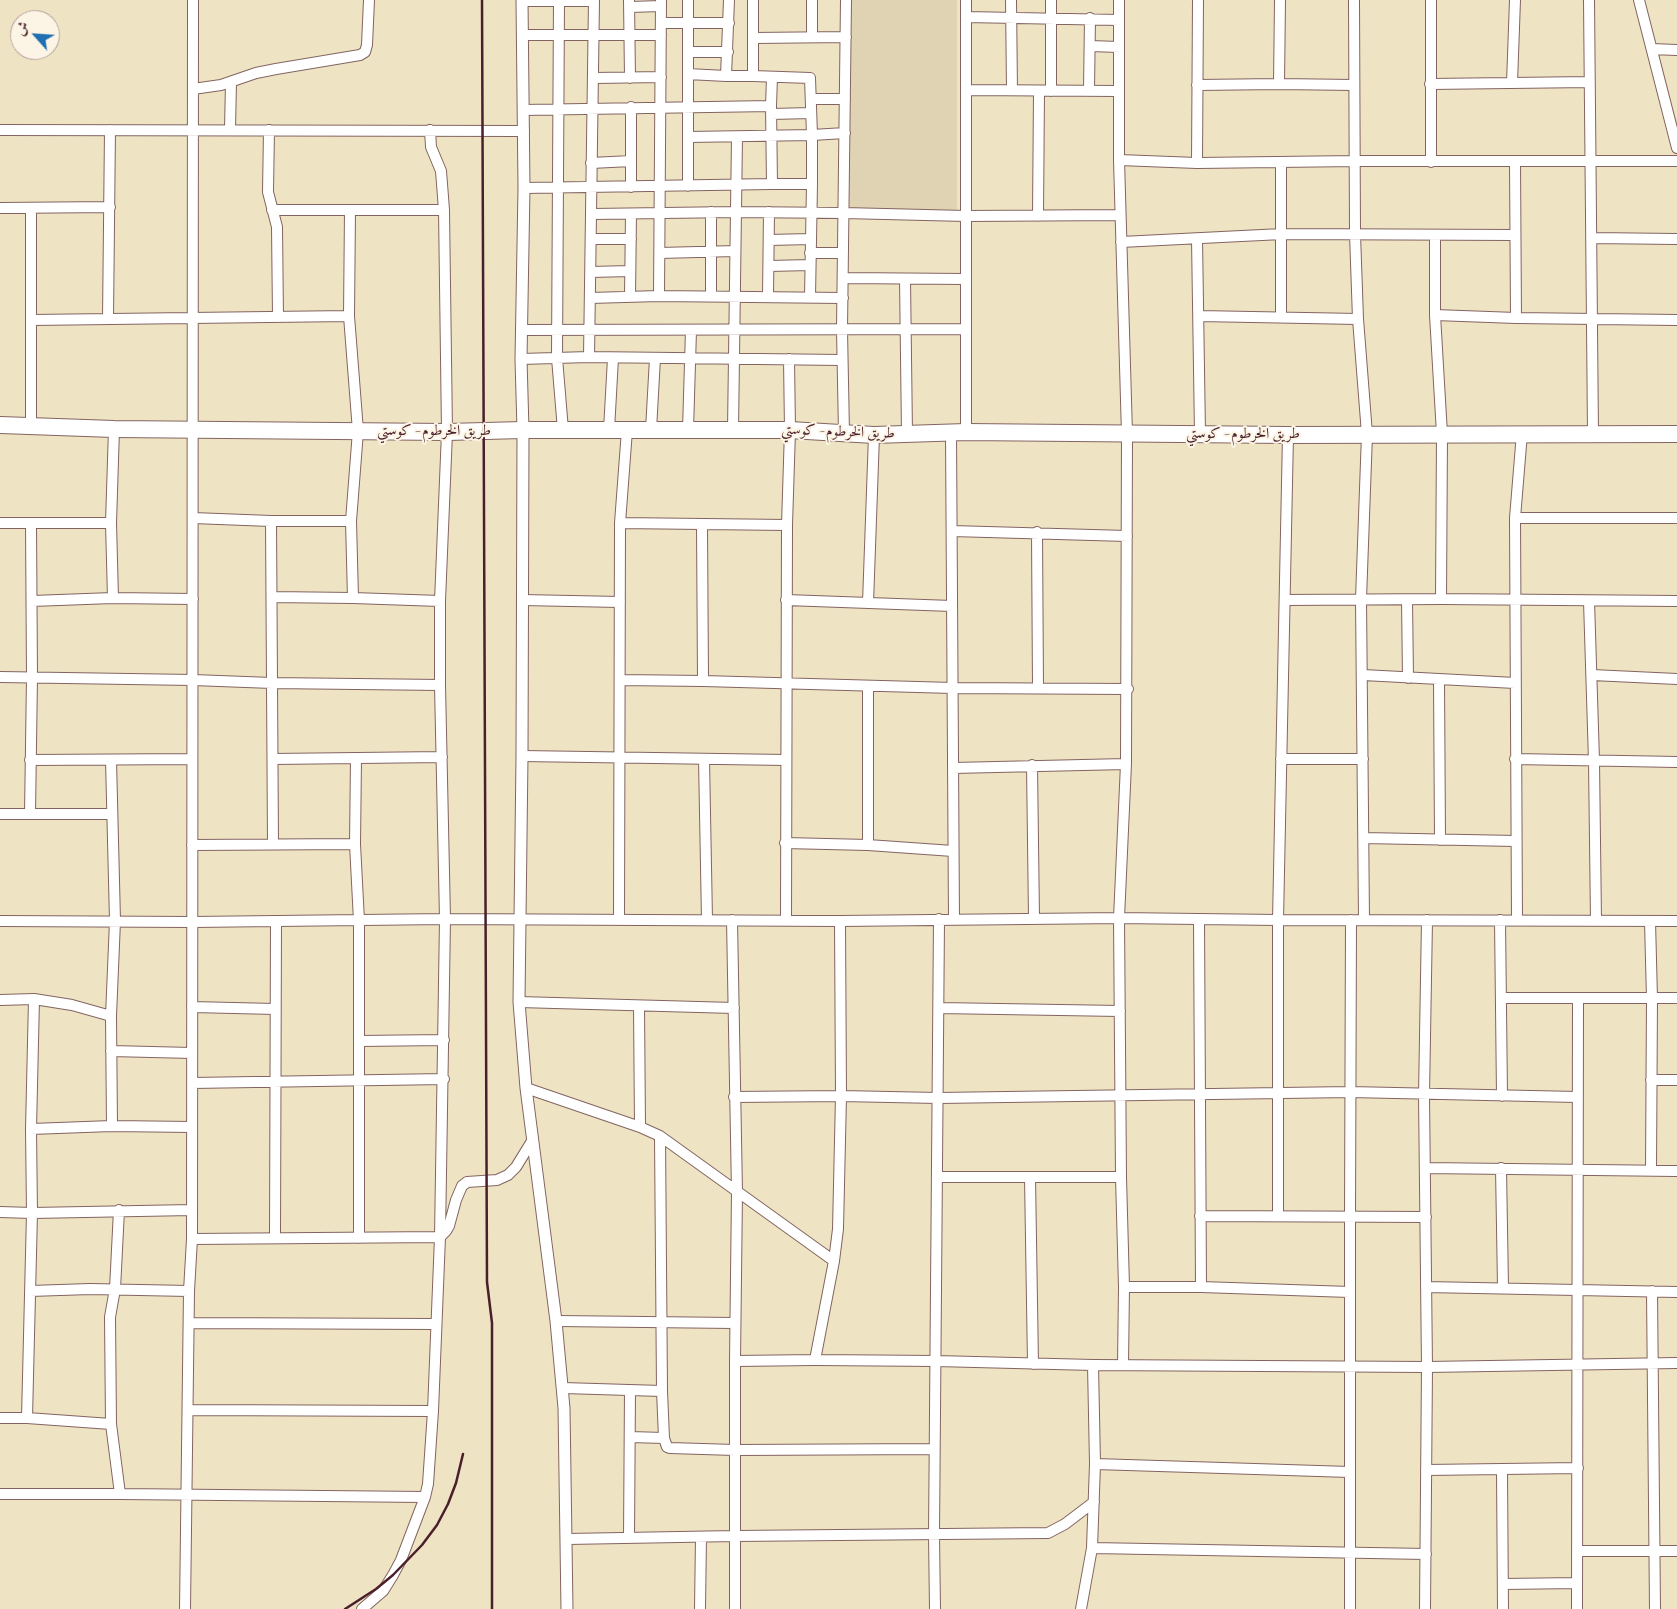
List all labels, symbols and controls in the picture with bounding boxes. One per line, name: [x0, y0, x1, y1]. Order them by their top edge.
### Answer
north arrow: [10, 10, 60, 60]
text: ش: [11, 19, 33, 39]
street label: طريق الخرطوم - كوستي: [781, 421, 895, 443]
street label: طريق الخرطوم - كوستي: [377, 422, 491, 440]
street label: طريق الخرطوم - كوستي: [1186, 425, 1300, 443]

